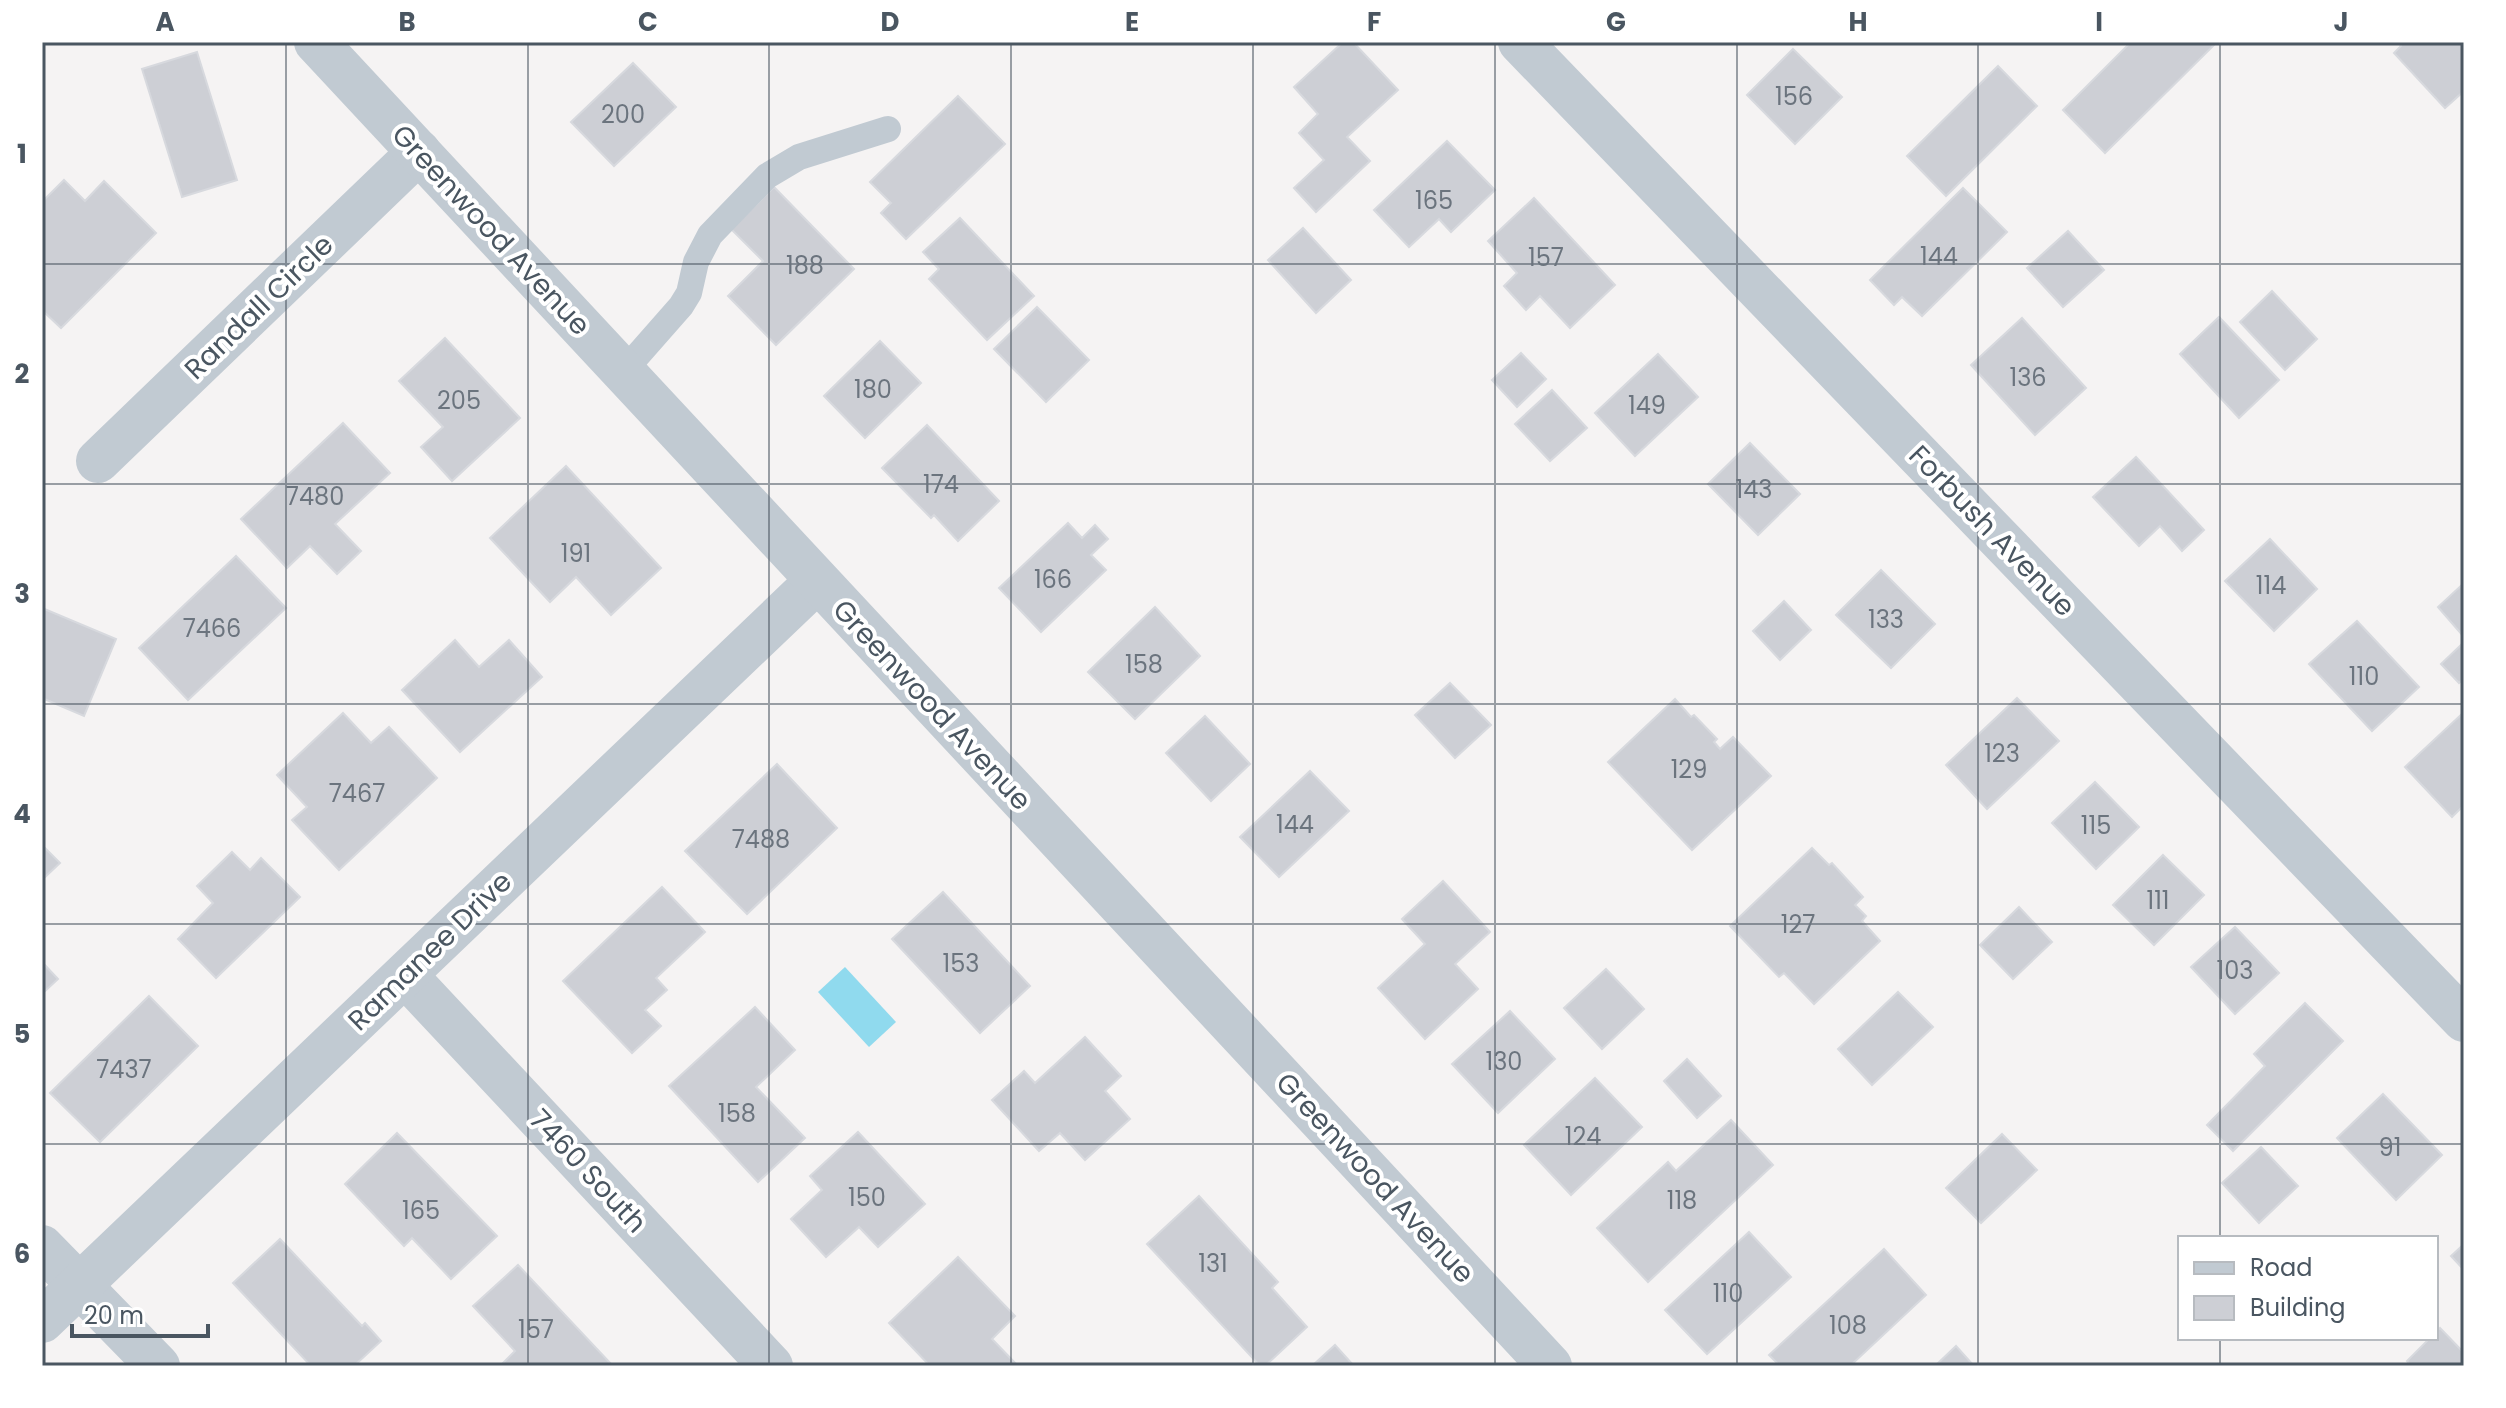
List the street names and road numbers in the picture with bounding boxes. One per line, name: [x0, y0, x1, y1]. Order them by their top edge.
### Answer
street label: Greenwood Avenue: [383, 116, 599, 344]
street label: Randall Circle: [176, 226, 342, 388]
street label: Forbush Avenue: [1900, 437, 2084, 625]
street label: Greenwood Avenue: [824, 591, 1040, 819]
street label: Ramanee Drive: [339, 863, 521, 1039]
street label: Greenwood Avenue: [1267, 1064, 1483, 1292]
street label: 7460 South: [520, 1101, 656, 1241]

